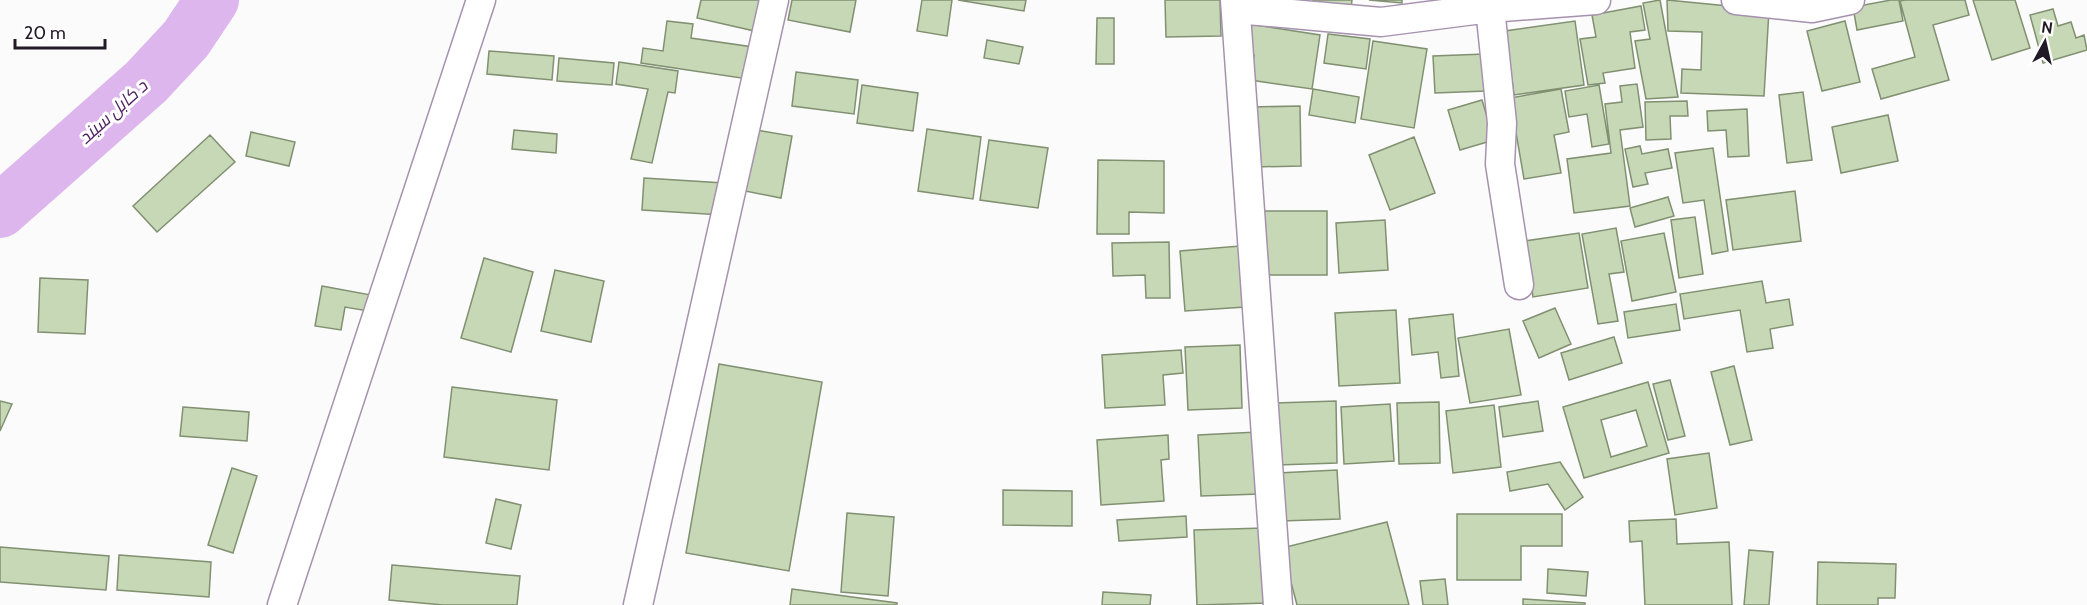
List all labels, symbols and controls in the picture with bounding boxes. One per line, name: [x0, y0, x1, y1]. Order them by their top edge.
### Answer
scale bar: [15, 12, 105, 50]
north arrow: [2015, 12, 2075, 72]
text: N: [2040, 17, 2054, 38]
text: 20 m: [24, 22, 66, 44]
water label: د کابل سيند: [74, 75, 153, 149]

